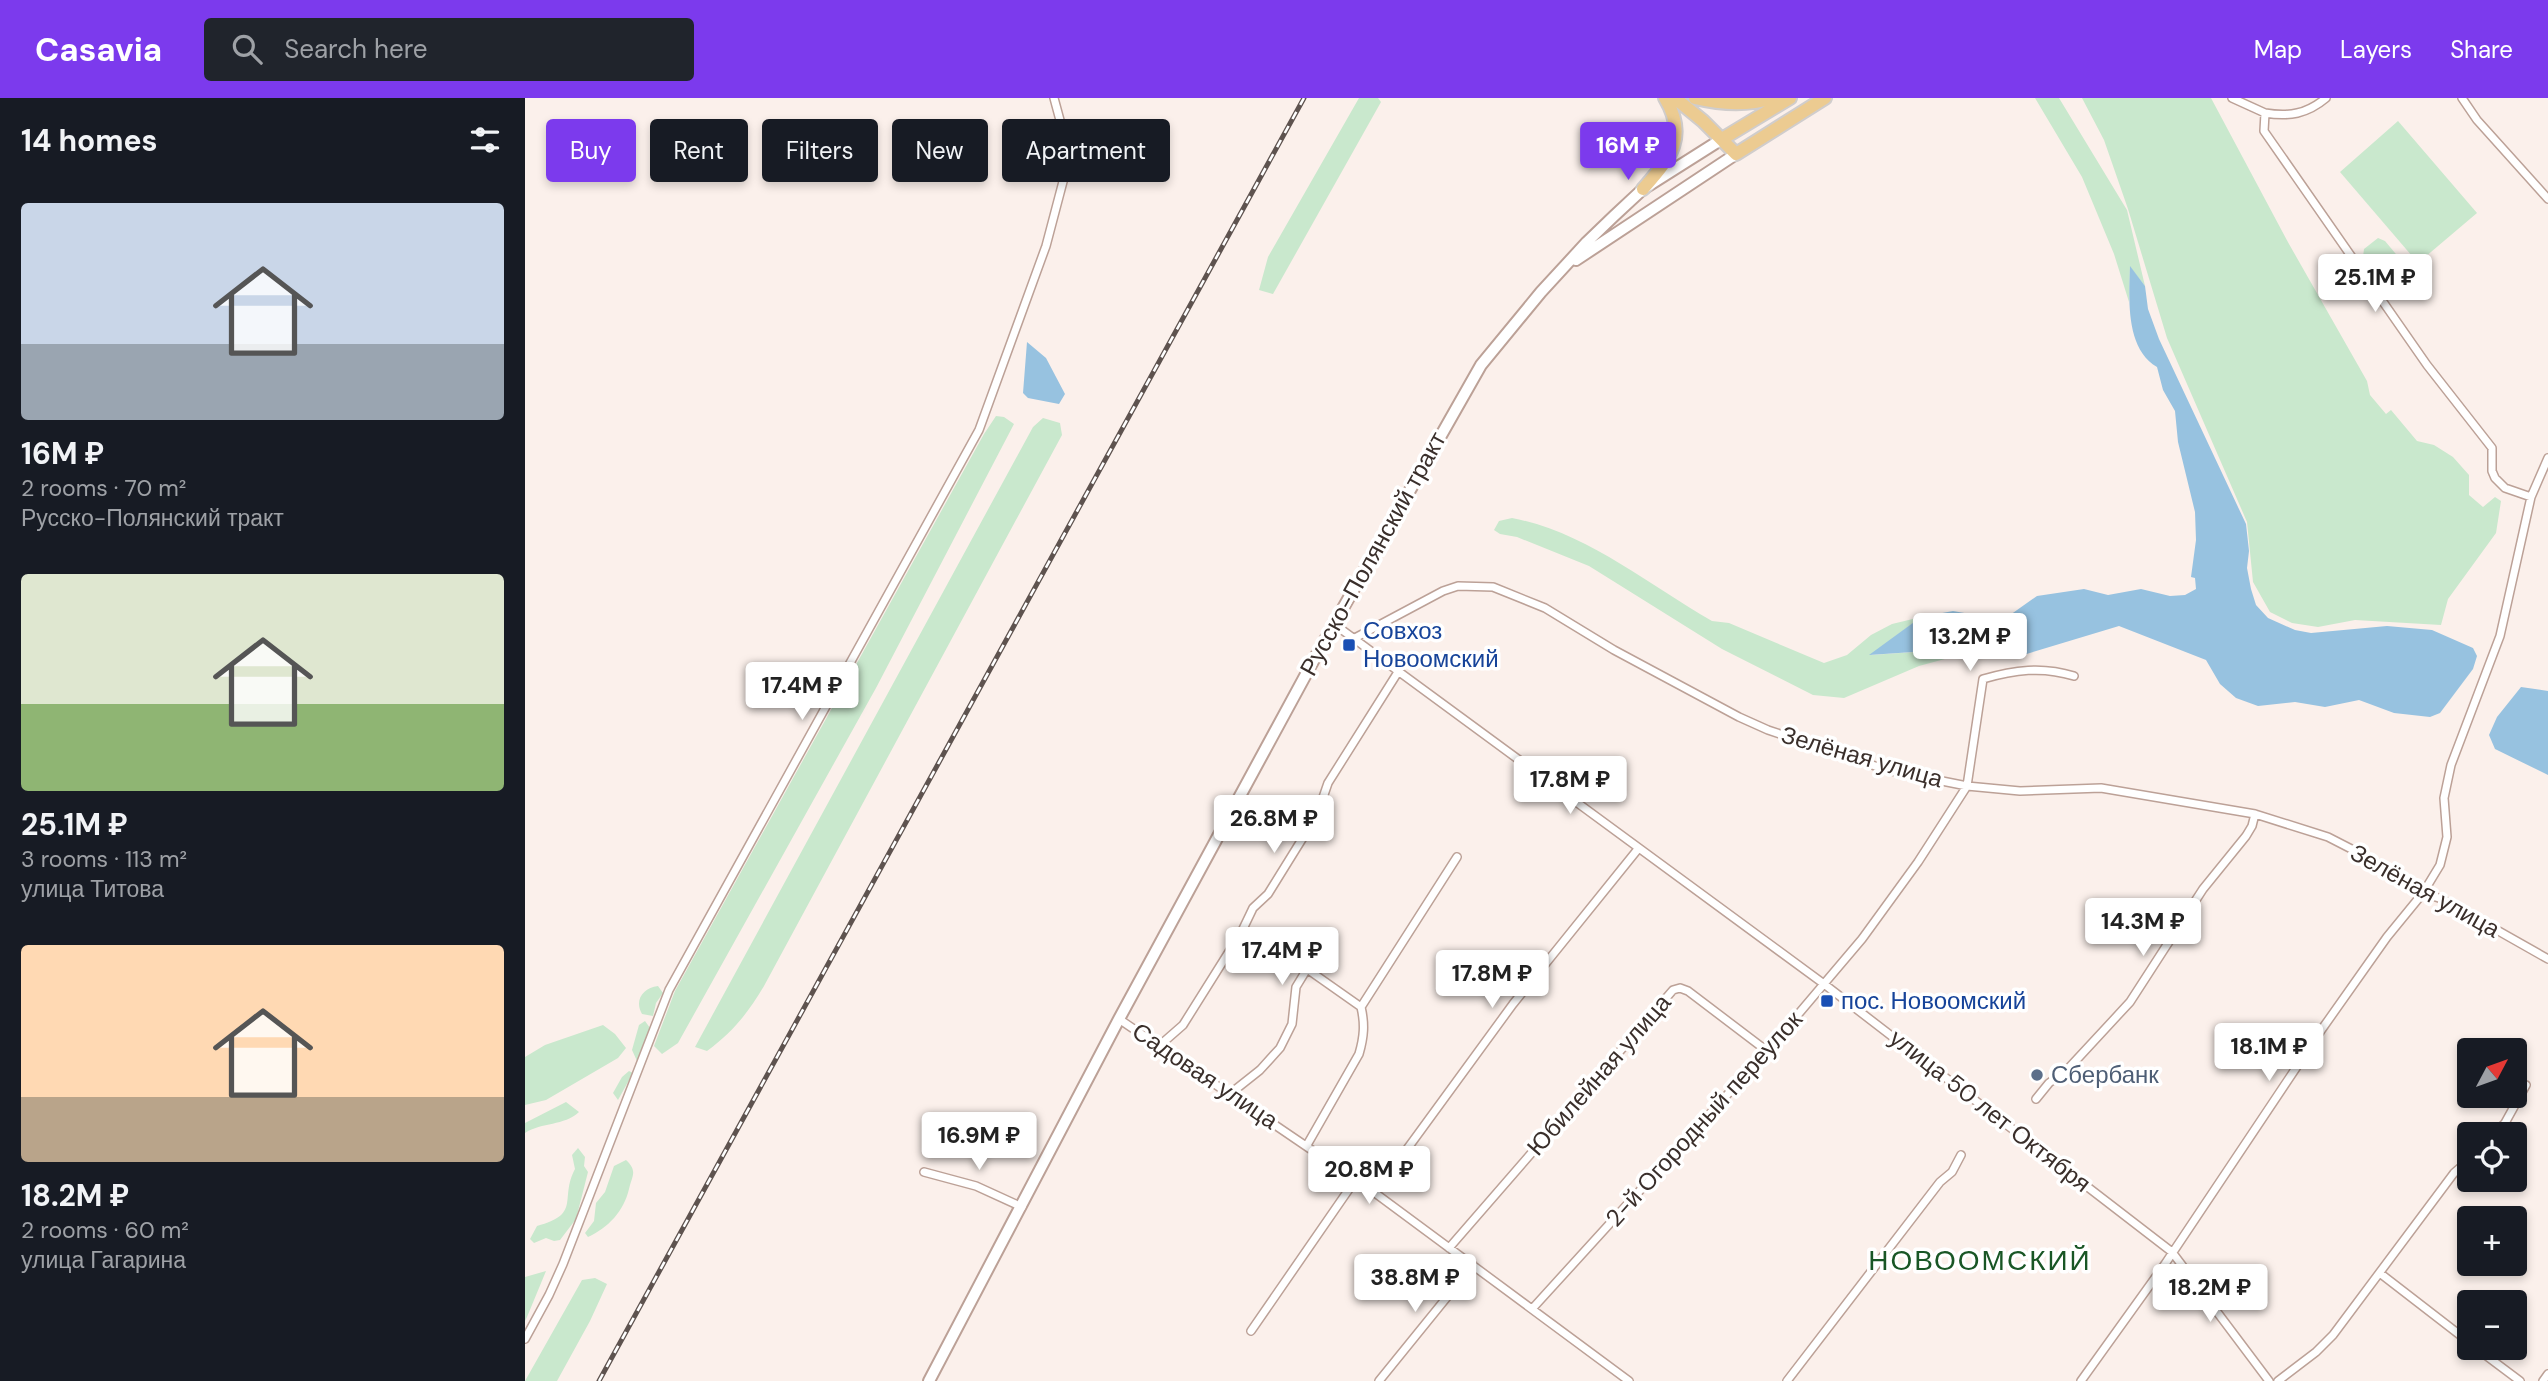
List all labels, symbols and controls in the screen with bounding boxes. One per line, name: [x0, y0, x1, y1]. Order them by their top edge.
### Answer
search box: [204, 18, 694, 81]
text: Casavia: [35, 28, 162, 71]
icon: search: [228, 30, 266, 68]
text: Search here: [284, 32, 428, 66]
text: Map: [2254, 34, 2302, 65]
text: Layers: [2340, 34, 2412, 65]
text: Share: [2450, 34, 2513, 65]
chip: Buy: [546, 119, 636, 182]
chip: Rent: [650, 119, 748, 182]
chip: Filters: [762, 119, 878, 182]
chip: New: [892, 119, 988, 182]
chip: Apartment: [1002, 119, 1170, 182]
text: 14 homes: [21, 121, 158, 160]
icon: filters: [466, 121, 504, 159]
pin: 16M ₽: [1579, 122, 1677, 182]
text: 16M ₽: [1596, 130, 1660, 160]
icon: home: [200, 248, 326, 374]
pin: 25.1M ₽: [2310, 254, 2440, 314]
text: 25.1M ₽: [2334, 262, 2416, 292]
street label: Русско-Полянский тракт: [1293, 426, 1453, 681]
text: 16M ₽: [21, 434, 104, 473]
text: 2 rooms · 70 m²: [21, 473, 186, 503]
text: Русско-Полянский тракт: [21, 503, 284, 533]
pin: 13.2M ₽: [1905, 614, 2035, 673]
place label: Совхоз Новоомский: [1363, 615, 1499, 674]
icon: home: [200, 619, 326, 745]
text: 13.2M ₽: [1929, 621, 2011, 651]
marker: Совхоз Новоомский: [1341, 637, 1357, 653]
pin: 17.4M ₽: [737, 662, 867, 722]
text: 17.4M ₽: [762, 670, 842, 700]
street label: Зелёная улица: [1778, 719, 1947, 795]
pin: 17.8M ₽: [1505, 756, 1635, 816]
text: 17.8M ₽: [1530, 764, 1610, 794]
pin: 26.8M ₽: [1209, 796, 1339, 855]
text: 26.8M ₽: [1230, 803, 1318, 833]
text: 25.1M ₽: [21, 805, 128, 844]
street label: Зелёная улица: [2345, 837, 2506, 945]
text: 3 rooms · 113 m²: [21, 844, 187, 874]
text: улица Титова: [21, 874, 164, 904]
pin: 14.3M ₽: [2078, 898, 2208, 958]
text: 14.3M ₽: [2101, 906, 2185, 936]
pin: 17.4M ₽: [1217, 928, 1347, 987]
text: 17.4M ₽: [1242, 935, 1322, 965]
pin: 17.8M ₽: [1427, 950, 1557, 1010]
text: 17.8M ₽: [1452, 958, 1532, 988]
place label: пос. Новоомский: [1841, 985, 2026, 1016]
street label: Юбилейная улица: [1520, 987, 1678, 1162]
icon: home: [200, 990, 326, 1116]
marker: пос. Новоомский: [1819, 993, 1835, 1009]
street label: 2-й Огородный переулок: [1599, 1004, 1809, 1233]
street label: Садовая улица: [1126, 1015, 1285, 1136]
street label: улица 50 лет Октября: [1883, 1022, 2097, 1199]
pin: 18.1M ₽: [2204, 1024, 2334, 1083]
text: 18.1M ₽: [2230, 1031, 2308, 1061]
north arrow: [2457, 1038, 2527, 1108]
map controls: [2457, 1038, 2527, 1360]
place label: Сбербанк: [2051, 1059, 2159, 1090]
marker: Сбербанк: [2029, 1067, 2045, 1083]
pin: 16.9M ₽: [914, 1112, 1044, 1172]
text: 16.9M ₽: [938, 1120, 1020, 1150]
button: locate: [2457, 1122, 2527, 1192]
pin: 20.8M ₽: [1304, 1146, 1434, 1206]
text: 20.8M ₽: [1324, 1154, 1414, 1184]
text: 18.2M ₽: [21, 1176, 129, 1215]
button: +: [2457, 1206, 2527, 1276]
text: 2 rooms · 60 m²: [21, 1215, 189, 1245]
district label: НОВООМСКИЙ: [1868, 1242, 2092, 1279]
text: улица Гагарина: [21, 1245, 186, 1275]
pin: 38.8M ₽: [1350, 1254, 1480, 1314]
text: 38.8M ₽: [1370, 1262, 1460, 1292]
pin: 18.2M ₽: [2145, 1264, 2275, 1324]
text: 18.2M ₽: [2169, 1272, 2251, 1302]
button: −: [2457, 1290, 2527, 1360]

